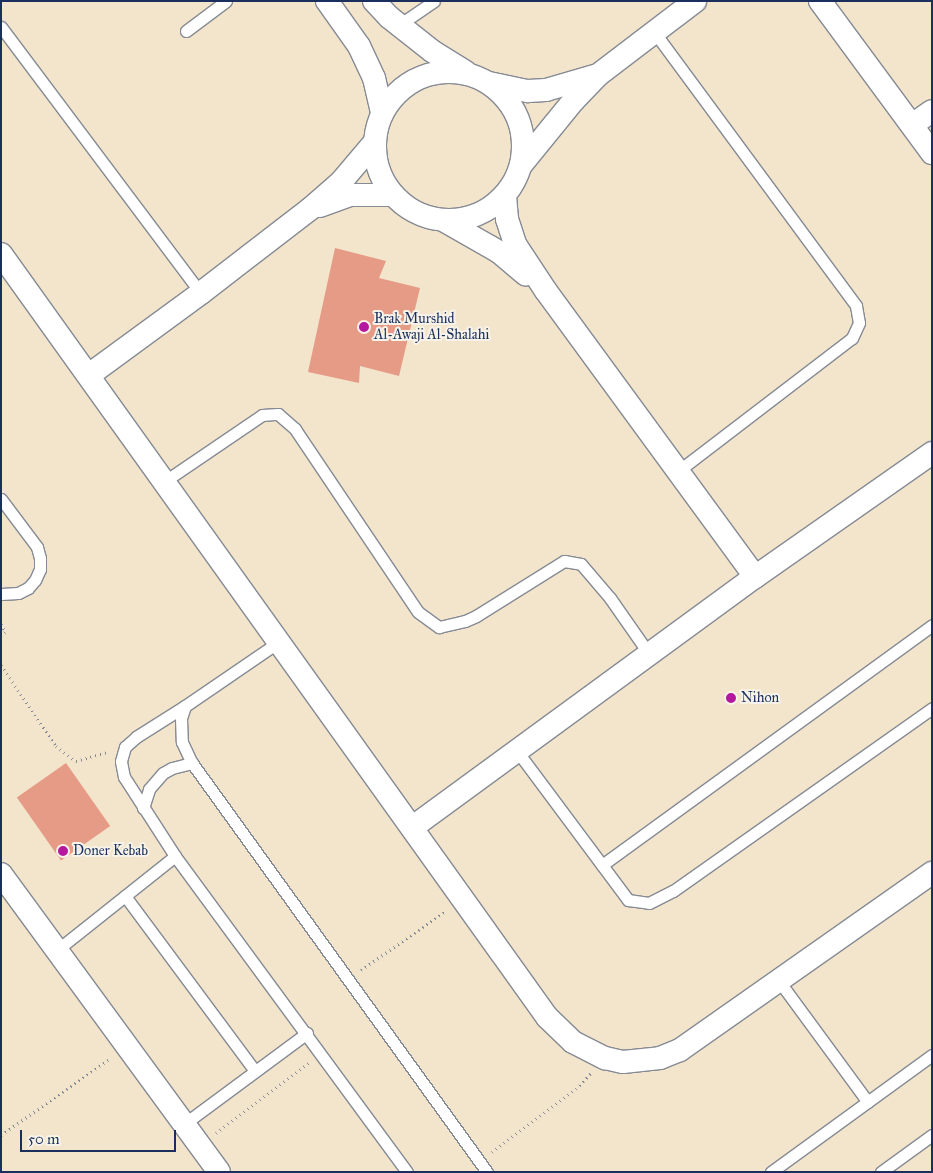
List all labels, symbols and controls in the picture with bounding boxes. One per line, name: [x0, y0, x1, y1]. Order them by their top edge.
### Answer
place label: Brak Murshid Al-Awaji Al-Shalahi: [374, 311, 489, 344]
marker: Brak Murshid Al-Awaji Al-Shalahi: [358, 321, 370, 333]
place label: Nihon: [741, 690, 779, 706]
marker: Nihon: [725, 692, 737, 704]
place label: Doner Kebab: [73, 843, 148, 859]
marker: Doner Kebab: [57, 845, 69, 857]
scale bar: [22, 1120, 179, 1152]
text: 50 m: [28, 1130, 60, 1148]

